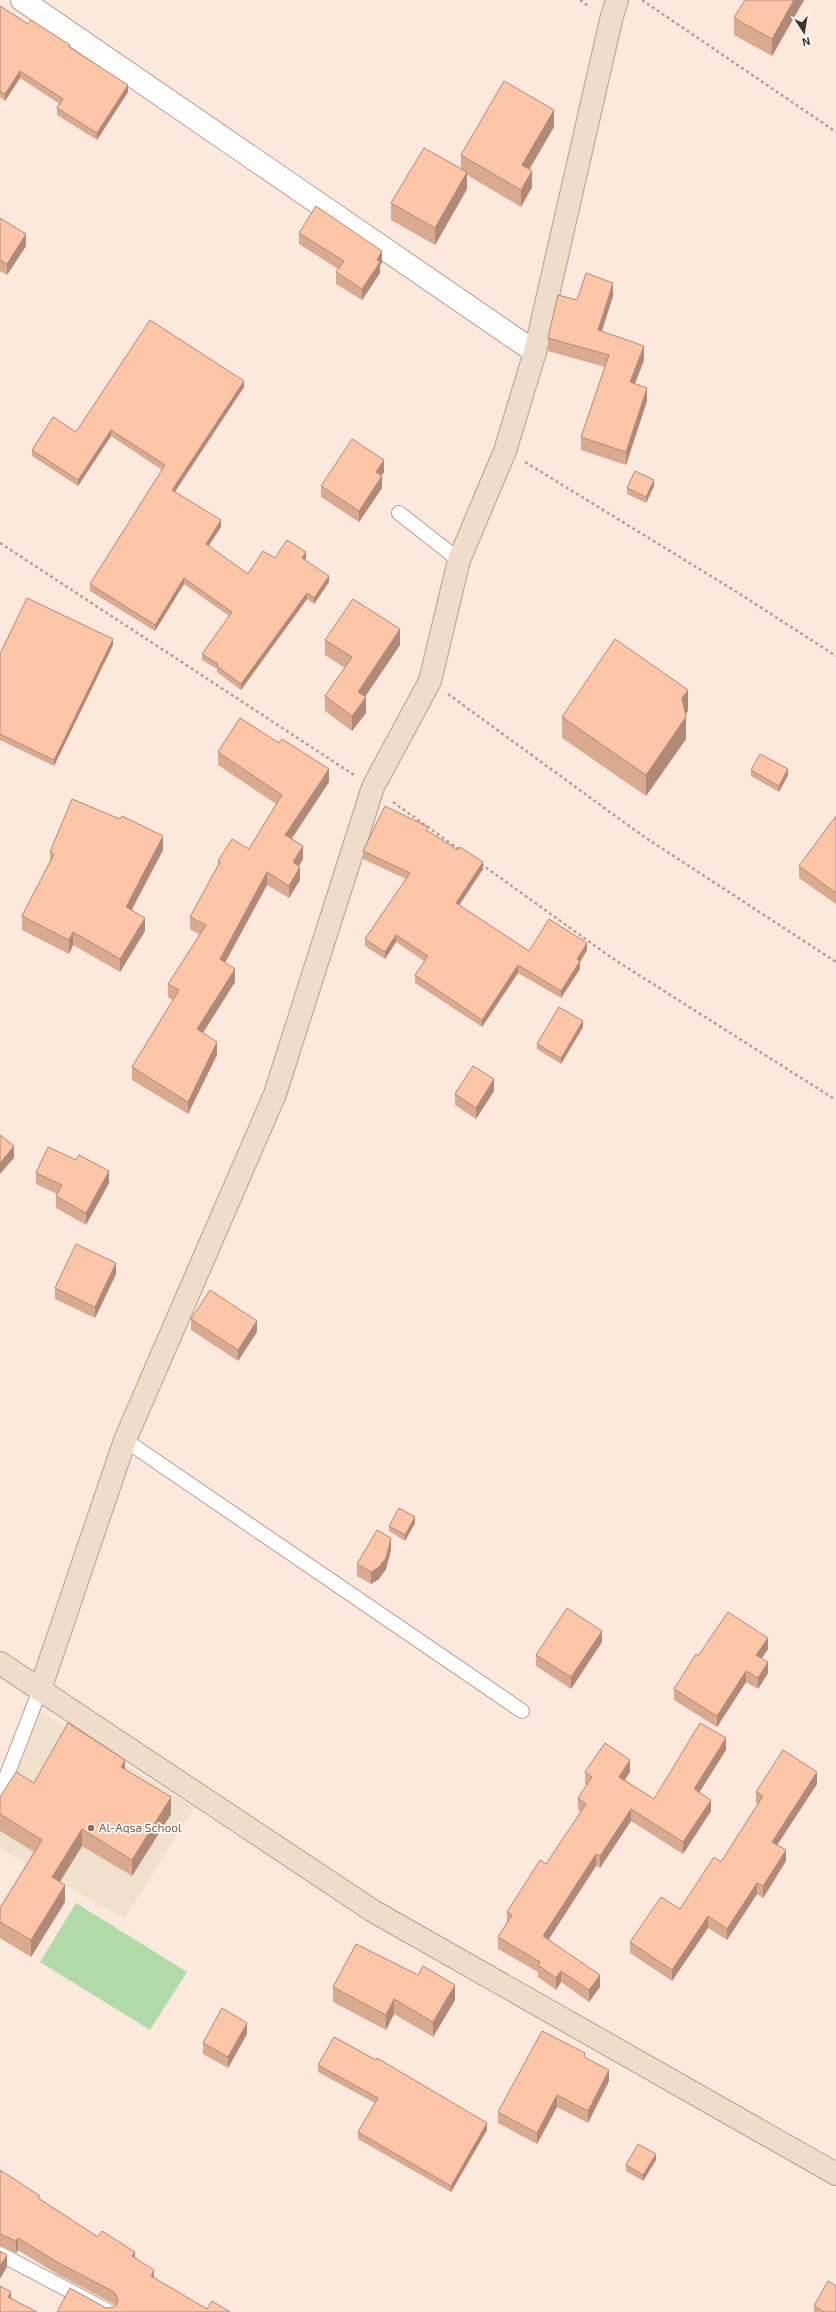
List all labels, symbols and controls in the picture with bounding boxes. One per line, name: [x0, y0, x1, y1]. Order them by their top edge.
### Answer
north arrow: [784, 12, 824, 52]
text: N: [801, 35, 811, 49]
place label: Al-Aqsa School: [99, 1820, 182, 1834]
marker: Al-Aqsa School: [86, 1823, 96, 1833]

